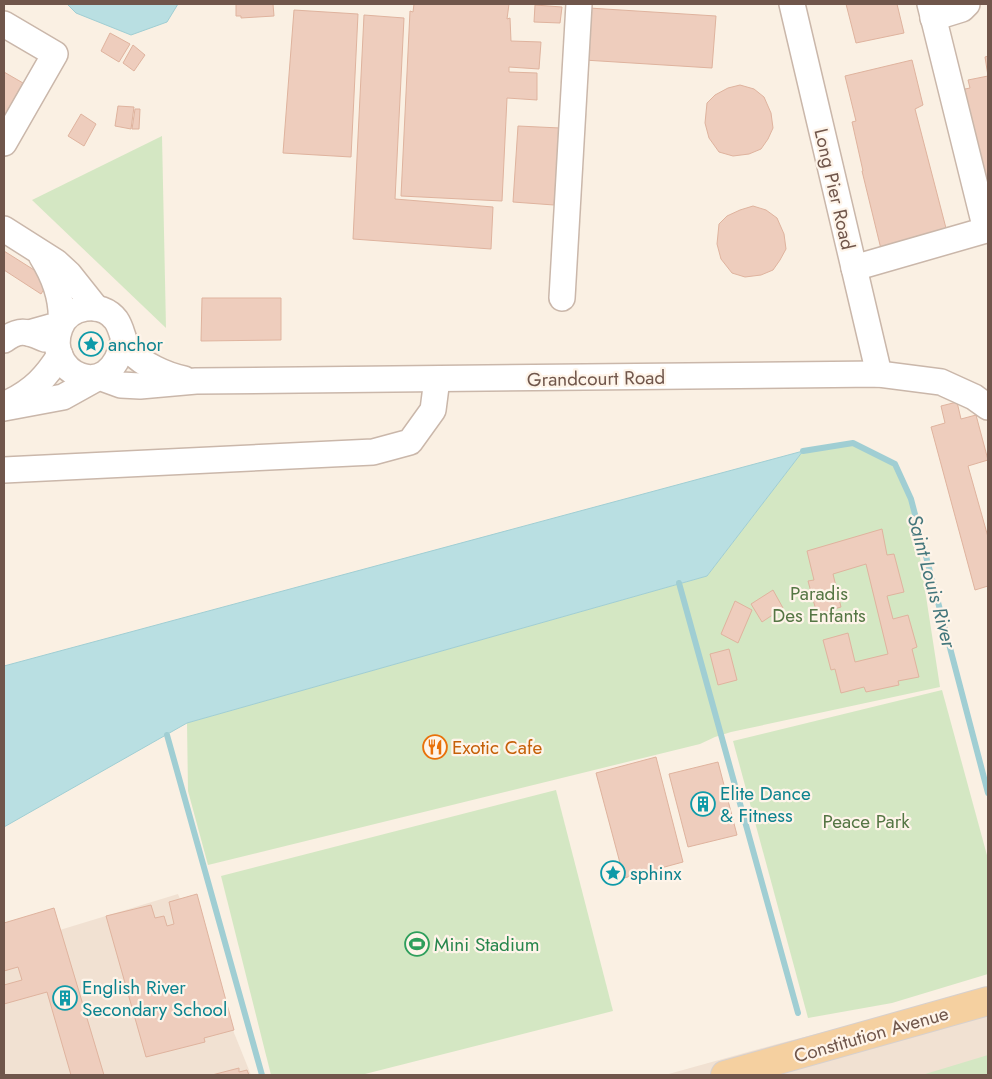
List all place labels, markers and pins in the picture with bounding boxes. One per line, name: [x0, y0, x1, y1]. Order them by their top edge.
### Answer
place icon: anchor: [78, 331, 104, 357]
place label: anchor: [108, 331, 164, 358]
restaurant icon: Exotic Cafe: [422, 734, 448, 760]
place label: Exotic Cafe: [452, 734, 542, 761]
place label: Elite Dance & Fitness: [720, 780, 811, 829]
building icon: Elite Dance & Fitness: [690, 791, 716, 817]
place icon: sphinx: [600, 860, 626, 886]
place label: sphinx: [630, 860, 681, 887]
sports icon: Mini Stadium: [404, 931, 430, 957]
place label: Mini Stadium: [434, 931, 540, 958]
place label: English River Secondary School: [82, 974, 227, 1023]
building icon: English River Secondary School: [52, 985, 78, 1011]

